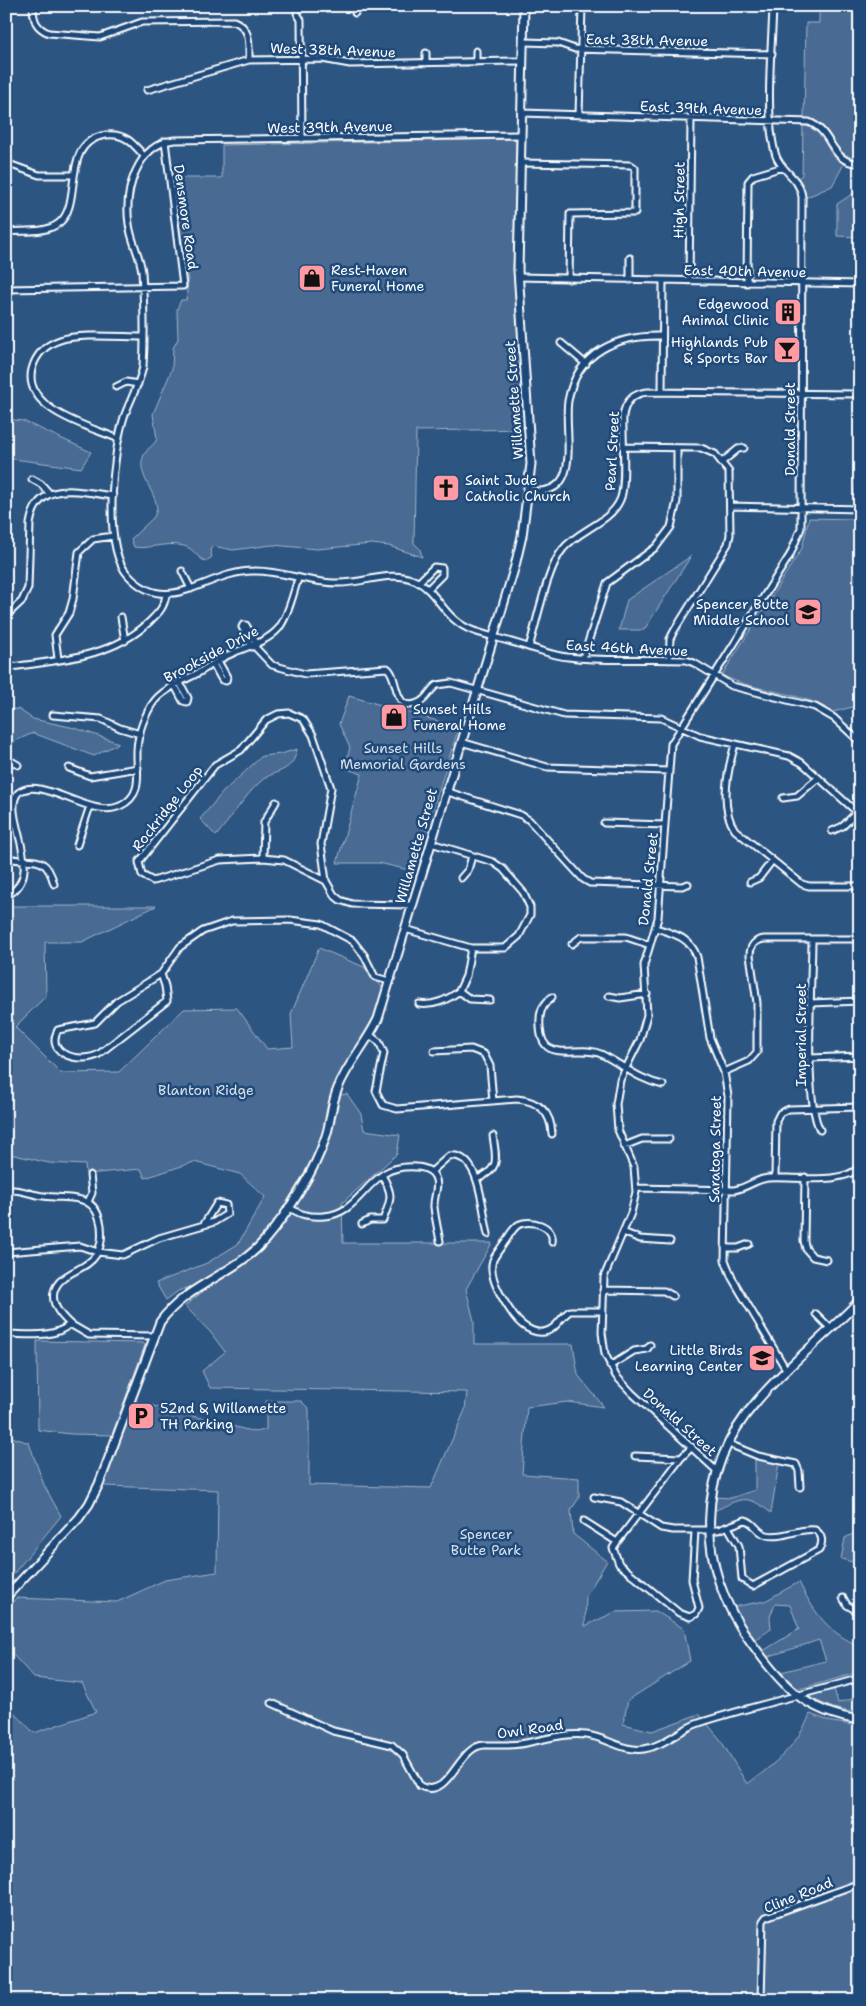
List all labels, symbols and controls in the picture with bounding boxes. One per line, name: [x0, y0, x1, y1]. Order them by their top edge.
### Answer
street label: East 38th Avenue: [586, 30, 708, 50]
street label: West 38th Avenue: [270, 39, 396, 61]
street label: East 39th Avenue: [640, 97, 762, 119]
street label: West 39th Avenue: [267, 117, 393, 137]
street label: High Street: [669, 161, 689, 239]
street label: Densmore Road: [170, 163, 202, 271]
place label: Rest-Haven Funeral Home: [331, 261, 424, 295]
street label: East 40th Avenue: [683, 261, 807, 281]
shop icon: Rest-Haven Funeral Home: [297, 263, 327, 293]
place label: Edgewood Animal Clinic: [681, 295, 769, 329]
building icon: Edgewood Animal Clinic: [773, 297, 803, 327]
place label: Highlands Pub & Sports Bar: [671, 333, 768, 367]
bar icon: Highlands Pub & Sports Bar: [772, 335, 802, 365]
street label: Willamette Street: [501, 340, 527, 460]
street label: Donald Street: [781, 382, 799, 476]
street label: Pearl Street: [601, 410, 623, 492]
place label: Saint Jude Catholic Church: [465, 471, 571, 505]
church icon: Saint Jude Catholic Church: [431, 473, 461, 503]
place label: Spencer Butte Middle School: [693, 595, 790, 629]
school or university icon: Spencer Butte Middle School: [793, 597, 823, 627]
street label: Brookside Drive: [160, 621, 262, 687]
street label: East 46th Avenue: [565, 636, 689, 660]
place label: Sunset Hills Funeral Home: [413, 700, 506, 734]
shop icon: Sunset Hills Funeral Home: [379, 702, 409, 732]
park label: Sunset Hills Memorial Gardens: [340, 739, 466, 773]
street label: Rockridge Loop: [128, 761, 206, 855]
street label: Willamette Street: [391, 786, 441, 906]
street label: Donald Street: [634, 832, 662, 926]
street label: Imperial Street: [792, 983, 810, 1087]
park label: Blanton Ridge: [158, 1081, 254, 1099]
street label: Saratoga Street: [705, 1095, 725, 1203]
place label: Little Birds Learning Center: [635, 1341, 743, 1375]
school or university icon: Little Birds Learning Center: [747, 1343, 777, 1373]
street label: Donald Street: [639, 1384, 721, 1460]
place label: 52nd & Willamette TH Parking: [160, 1399, 286, 1433]
parking icon: 52nd & Willamette TH Parking: [126, 1401, 156, 1431]
park label: Spencer Butte Park: [451, 1525, 521, 1559]
street label: Owl Road: [496, 1715, 564, 1743]
street label: Cline Road: [761, 1873, 835, 1917]

